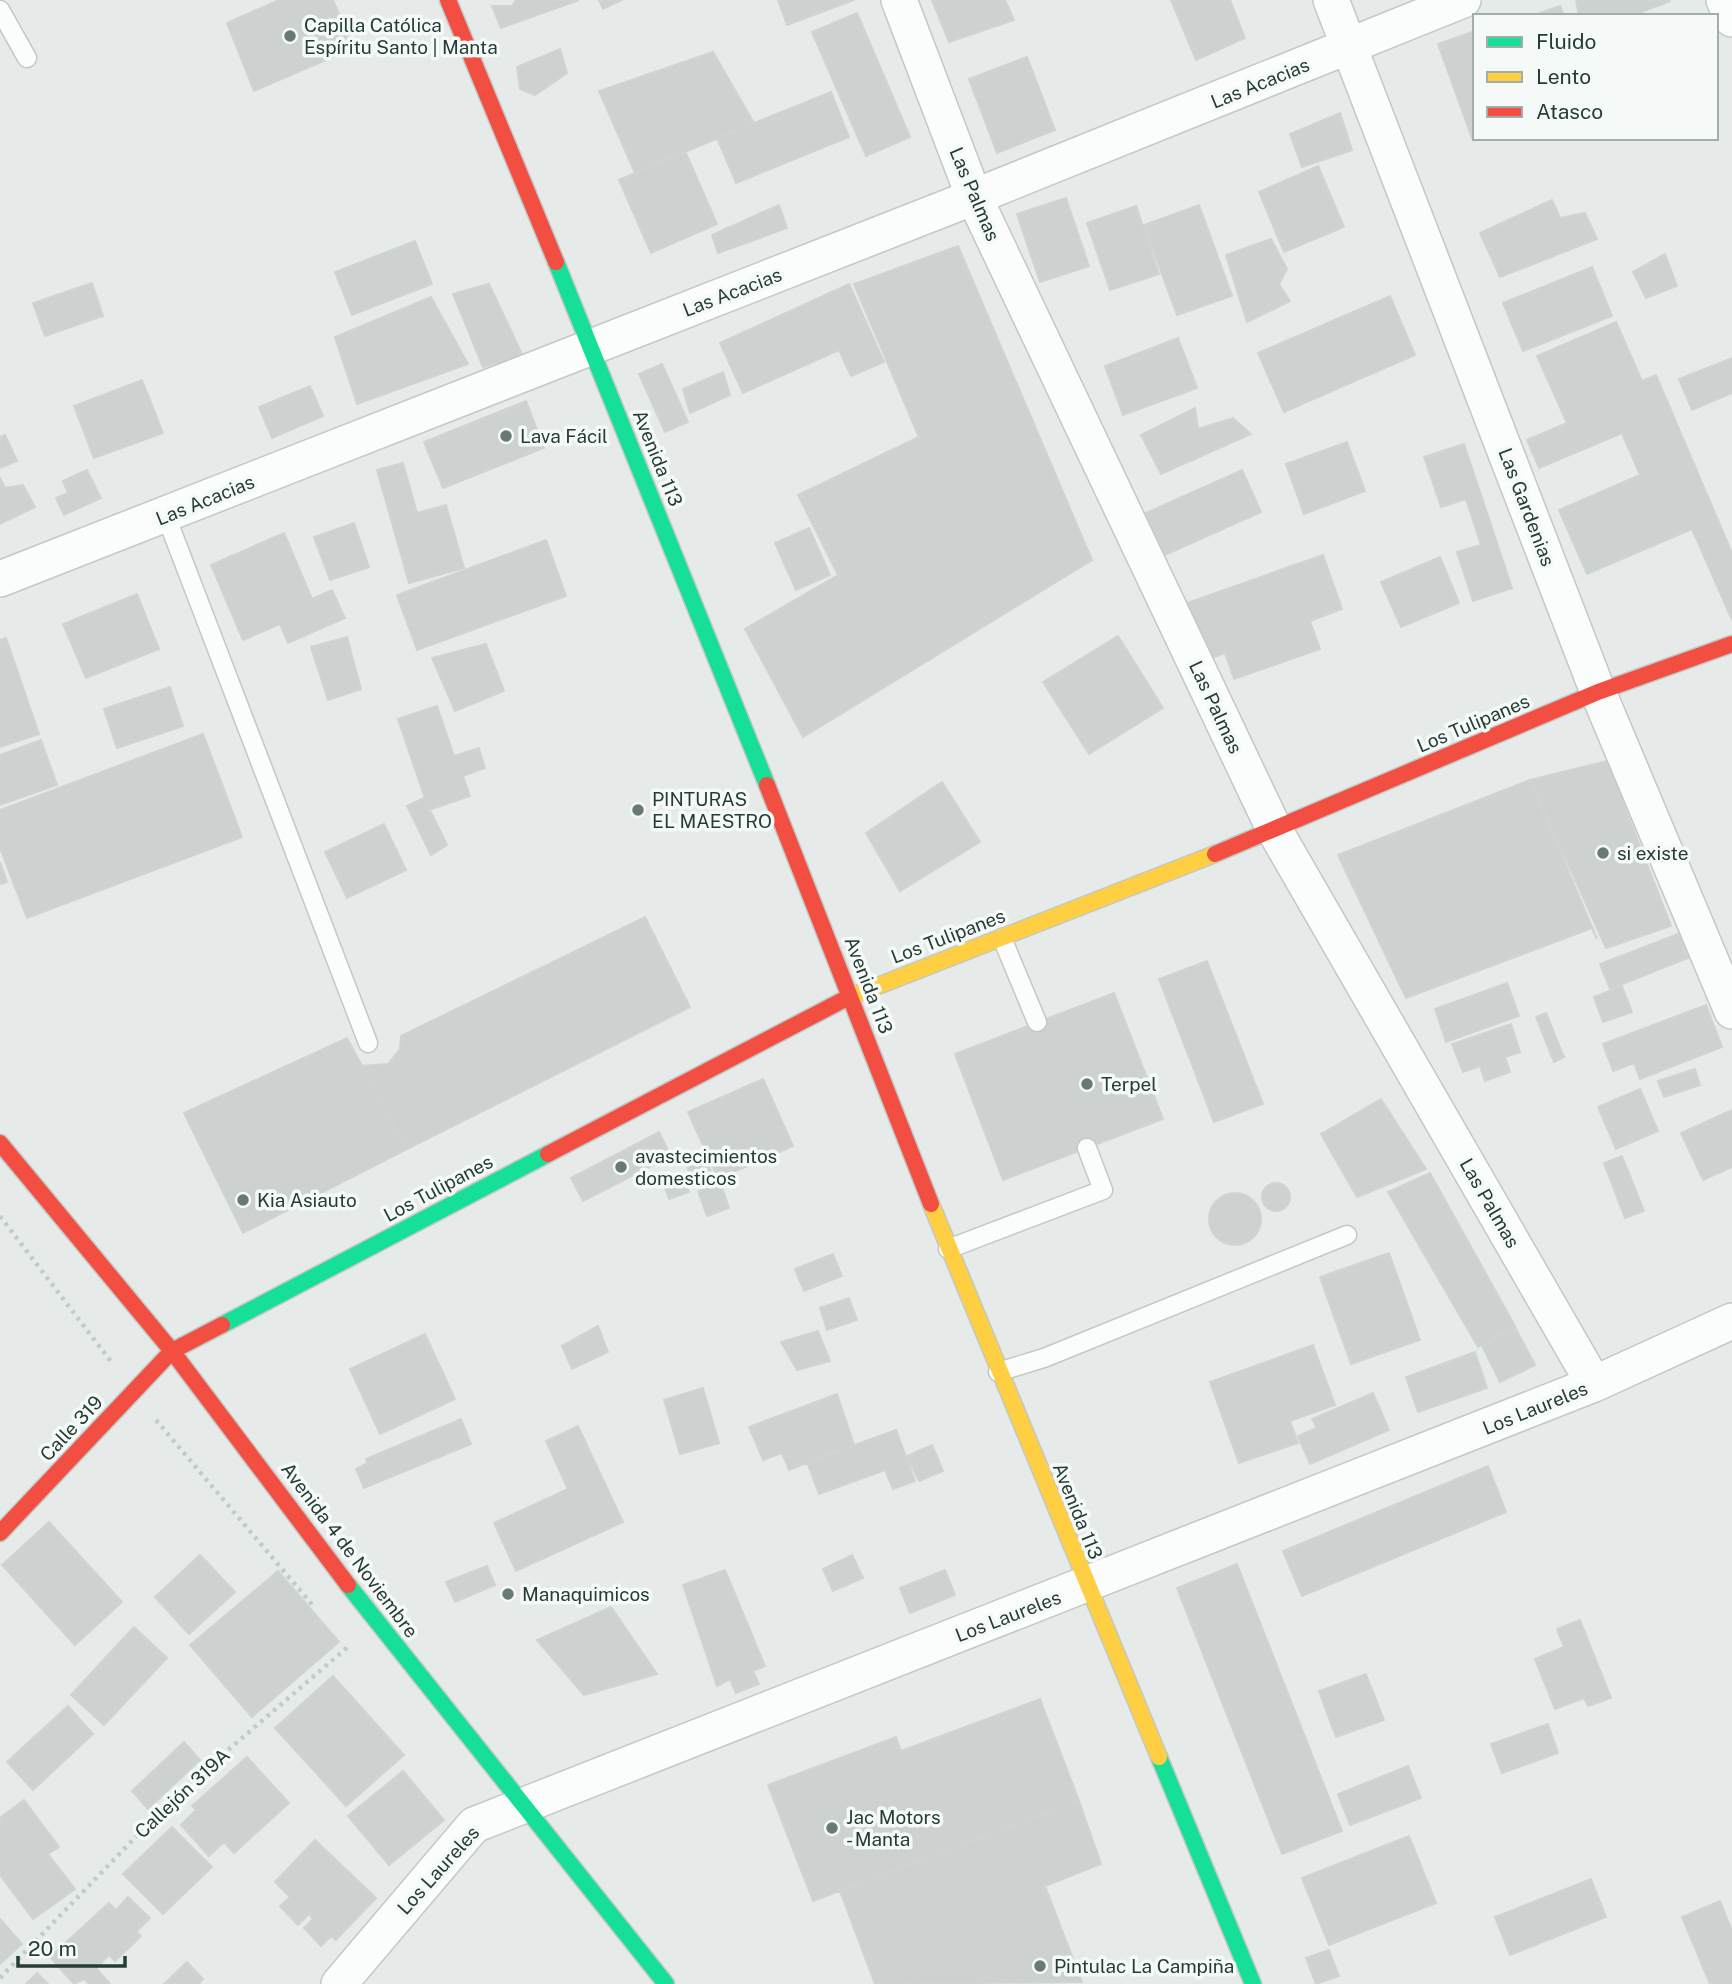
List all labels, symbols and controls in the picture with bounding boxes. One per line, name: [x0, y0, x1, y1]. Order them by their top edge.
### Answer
place label: Capilla Católica Espíritu Santo | Manta: [304, 14, 498, 58]
legend: [1473, 14, 1718, 140]
marker: Capilla Católica Espíritu Santo | Manta: [282, 28, 298, 44]
text: Fluido: [1536, 29, 1596, 54]
street label: Las Acacias: [1208, 53, 1312, 113]
text: Lento: [1536, 64, 1591, 89]
text: Atasco: [1536, 99, 1603, 124]
street label: Las Palmas: [945, 144, 1005, 244]
street label: Las Acacias: [679, 263, 785, 321]
street label: Avenida 113: [629, 407, 687, 509]
place label: Lava Fácil: [520, 425, 608, 447]
marker: Lava Fácil: [498, 428, 514, 444]
street label: Las Gardenias: [1494, 445, 1560, 569]
street label: Las Acacias: [153, 470, 257, 530]
street label: Las Palmas: [1185, 657, 1247, 757]
street label: Los Tulipanes: [1413, 689, 1533, 757]
place label: PINTURAS EL MAESTRO: [652, 788, 772, 832]
marker: PINTURAS EL MAESTRO: [630, 802, 646, 818]
place label: si existe: [1617, 842, 1689, 864]
marker: si existe: [1595, 845, 1611, 861]
street label: Los Tulipanes: [888, 904, 1008, 968]
street label: Avenida 113: [840, 933, 898, 1037]
place label: Terpel: [1101, 1073, 1157, 1095]
marker: Terpel: [1079, 1076, 1095, 1092]
place label: avastecimientos domesticos: [635, 1145, 777, 1189]
street label: Los Tulipanes: [380, 1150, 496, 1226]
street label: Las Palmas: [1456, 1154, 1524, 1252]
marker: avastecimientos domesticos: [613, 1159, 629, 1175]
place label: Kia Asiauto: [257, 1189, 357, 1211]
marker: Kia Asiauto: [235, 1192, 251, 1208]
street label: Los Laureles: [1479, 1377, 1591, 1439]
street label: Calle 319: [35, 1391, 107, 1465]
street label: Avenida 4 de Noviembre: [277, 1458, 423, 1642]
street label: Avenida 113: [1049, 1460, 1107, 1562]
place label: Manaquimicos: [522, 1583, 650, 1605]
marker: Manaquimicos: [500, 1586, 516, 1602]
street label: Los Laureles: [952, 1586, 1064, 1646]
street label: Callejón 319A: [130, 1744, 234, 1842]
place label: Jac Motors - Manta: [846, 1806, 941, 1850]
marker: Jac Motors - Manta: [824, 1820, 840, 1836]
street label: Los Laureles: [393, 1821, 483, 1919]
scale bar: [18, 1924, 124, 1968]
text: 20 m: [28, 1936, 77, 1961]
place label: Pintulac La Campiña: [1054, 1955, 1234, 1977]
marker: Pintulac La Campiña: [1032, 1958, 1048, 1974]

